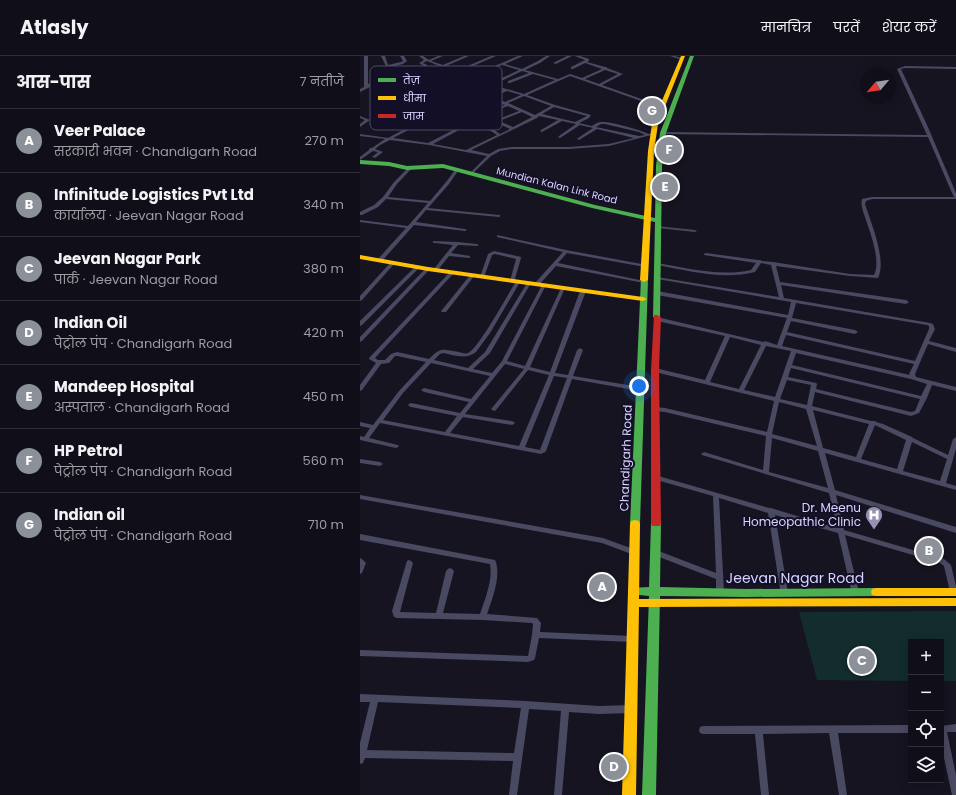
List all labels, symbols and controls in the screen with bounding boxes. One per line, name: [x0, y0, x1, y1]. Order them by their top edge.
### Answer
text: Atlasly: [20, 14, 88, 41]
text: मानचित्र: [761, 17, 811, 37]
text: परतें: [833, 17, 860, 37]
text: शेयर करें: [882, 17, 936, 37]
legend: [370, 66, 502, 130]
north arrow: [860, 68, 896, 104]
text: आस-पास: [16, 70, 91, 94]
text: 7 नतीजे: [299, 72, 344, 91]
text: तेज़: [402, 72, 421, 88]
text: धीमा: [403, 90, 427, 106]
pin: G: [639, 96, 665, 126]
text: जाम: [402, 108, 424, 124]
text: Veer Palace: [54, 120, 146, 141]
text: A: [24, 131, 34, 150]
text: 270 m: [304, 131, 344, 150]
pin: F: [656, 135, 682, 165]
text: सरकारी भवन · Chandigarh Road: [54, 142, 257, 161]
street label: Mundian Kalan Link Road: [495, 163, 619, 208]
pin: E: [652, 172, 678, 202]
text: Infinitude Logistics Pvt Ltd: [54, 184, 254, 205]
text: B: [25, 195, 33, 214]
text: 340 m: [303, 195, 344, 214]
text: कार्यालय · Jeevan Nagar Road: [54, 206, 244, 225]
text: Jeevan Nagar Park: [54, 248, 201, 269]
text: C: [24, 259, 34, 278]
text: 380 m: [303, 259, 344, 278]
text: पार्क · Jeevan Nagar Road: [54, 270, 217, 289]
text: Indian Oil: [54, 312, 127, 333]
text: D: [24, 323, 34, 342]
text: 420 m: [303, 323, 344, 342]
text: पेट्रोल पंप · Chandigarh Road: [54, 334, 232, 353]
text: Mandeep Hospital: [54, 376, 194, 397]
your location: [629, 376, 649, 396]
text: E: [25, 387, 33, 406]
text: 450 m: [303, 387, 344, 406]
text: अस्पताल · Chandigarh Road: [54, 398, 230, 417]
street label: Chandigarh Road: [615, 404, 636, 512]
text: HP Petrol: [54, 440, 123, 461]
text: F: [25, 451, 33, 470]
text: 560 m: [303, 451, 344, 470]
text: पेट्रोल पंप · Chandigarh Road: [54, 462, 232, 481]
place label: Dr. Meenu Homeopathic Clinic: [743, 499, 861, 530]
text: Indian oil: [54, 504, 125, 525]
hospital icon: Dr. Meenu Homeopathic Clinic: [864, 505, 884, 530]
text: G: [24, 515, 34, 534]
text: 710 m: [308, 515, 344, 534]
text: पेट्रोल पंप · Chandigarh Road: [54, 526, 232, 545]
pin: B: [916, 536, 942, 566]
street label: Jeevan Nagar Road: [726, 568, 864, 588]
pin: A: [589, 572, 615, 602]
map controls: [908, 639, 944, 783]
button: +: [908, 639, 944, 675]
pin: C: [849, 646, 875, 676]
button: −: [908, 675, 944, 711]
button: locate: [908, 711, 944, 747]
button: layers: [908, 747, 944, 783]
pin: D: [601, 752, 627, 782]

